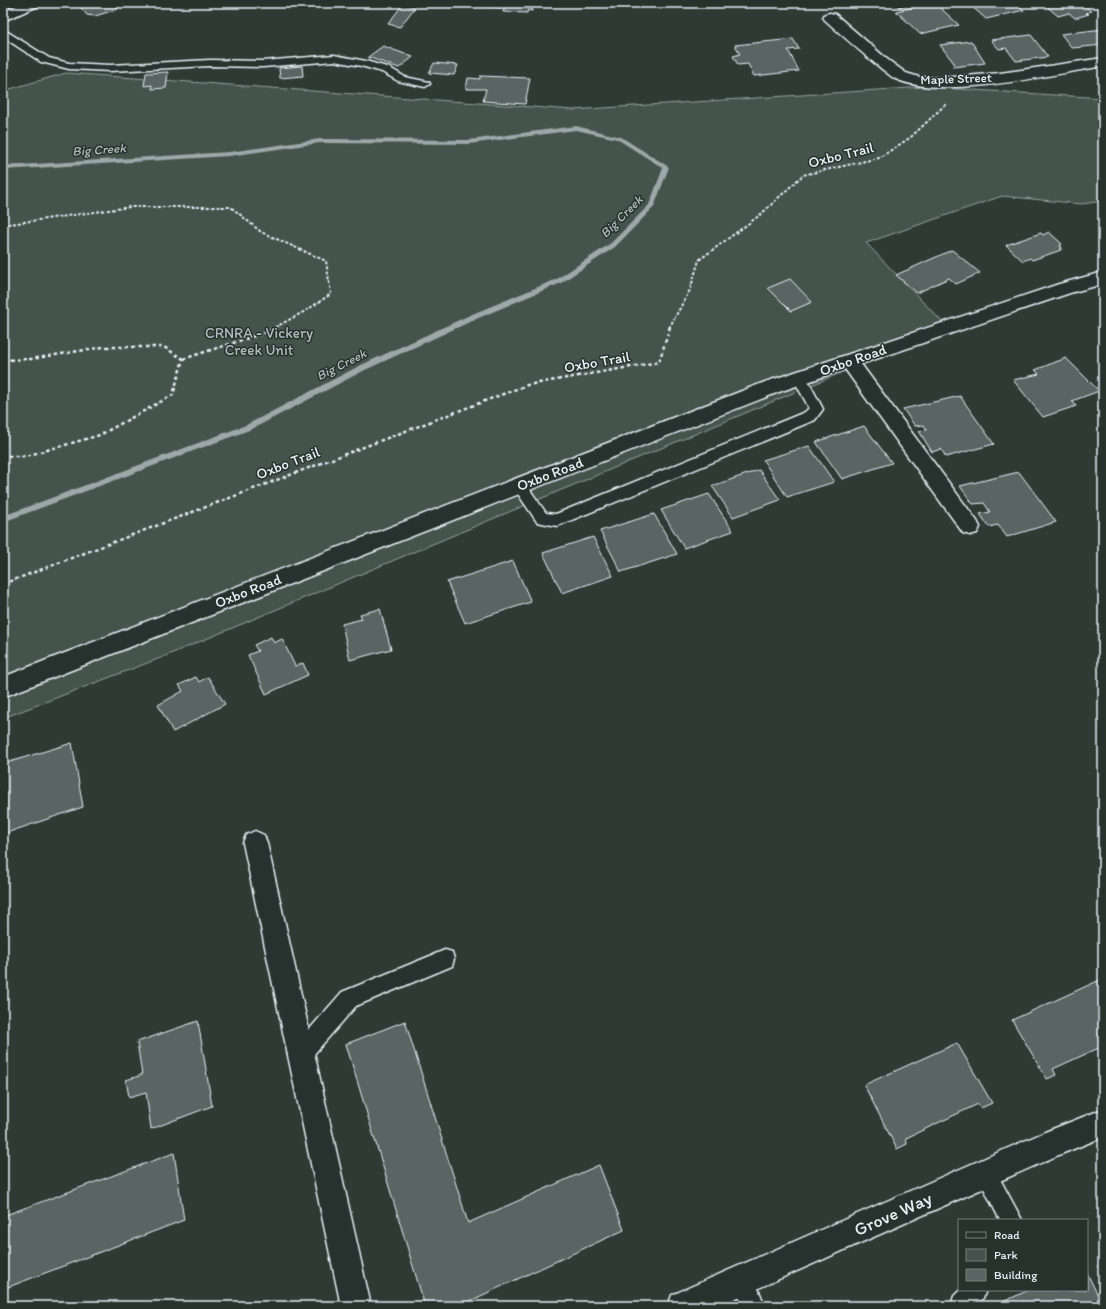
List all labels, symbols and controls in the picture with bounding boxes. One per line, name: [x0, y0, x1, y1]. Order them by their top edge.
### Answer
street label: Maple Street: [920, 70, 992, 87]
street label: Oxbo Trail: [806, 138, 876, 172]
water label: Big Creek: [72, 140, 128, 159]
water label: Big Creek: [597, 191, 647, 241]
park label: CRNRA - Vickery Creek Unit: [205, 324, 313, 359]
street label: Oxbo Road: [817, 340, 889, 380]
water label: Big Creek: [314, 345, 370, 383]
street label: Oxbo Trail: [563, 347, 632, 377]
street label: Oxbo Trail: [254, 442, 323, 483]
street label: Oxbo Road: [514, 453, 586, 495]
street label: Oxbo Road: [212, 570, 284, 612]
street label: Grove Way: [851, 1187, 936, 1241]
legend: [958, 1219, 1088, 1291]
text: Road: [994, 1228, 1020, 1242]
text: Park: [994, 1248, 1018, 1262]
text: Building: [994, 1268, 1038, 1282]

